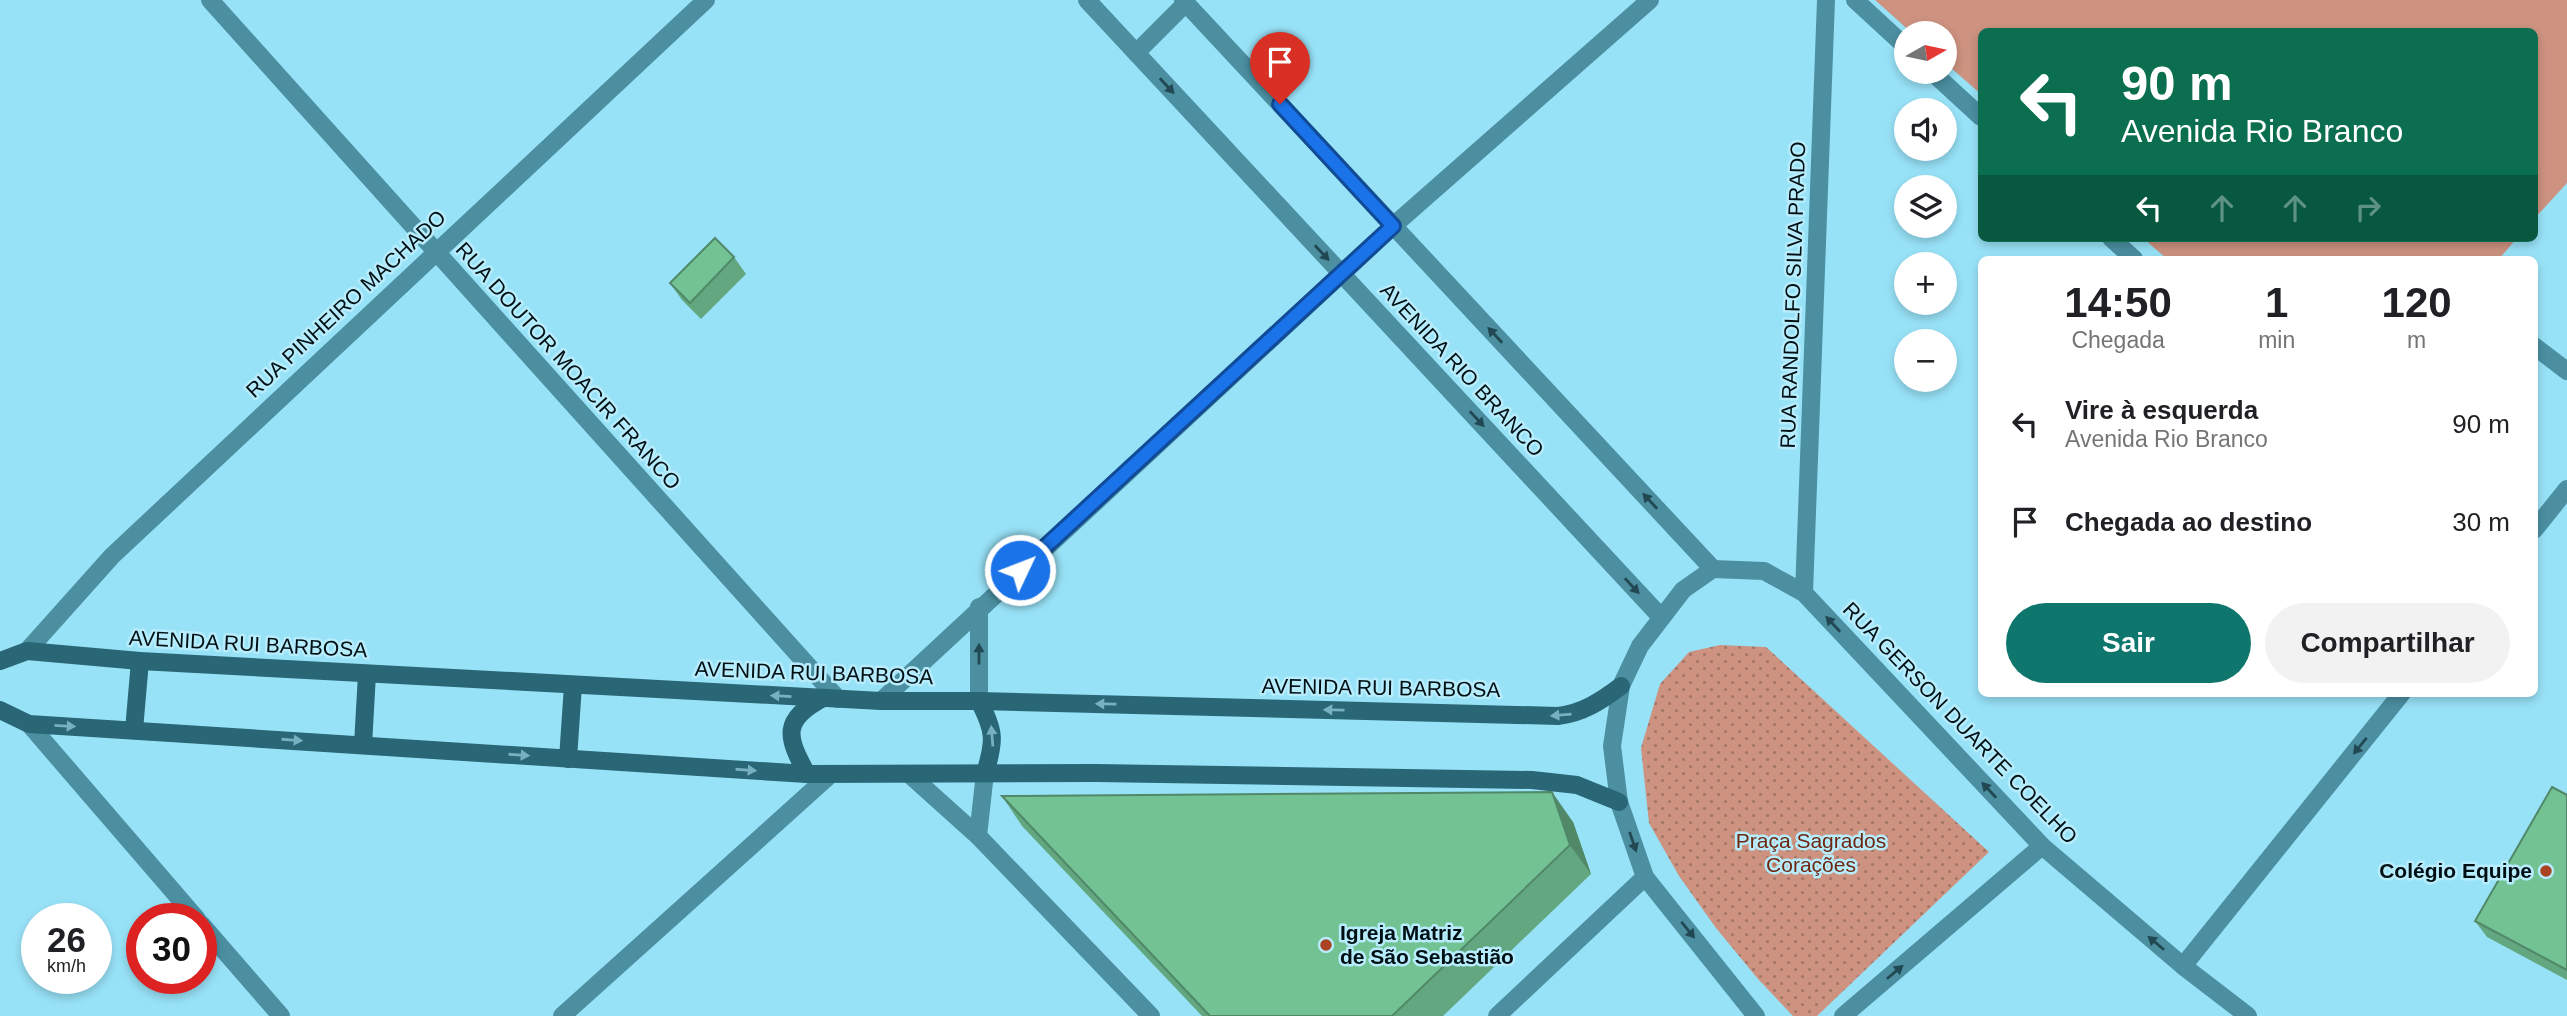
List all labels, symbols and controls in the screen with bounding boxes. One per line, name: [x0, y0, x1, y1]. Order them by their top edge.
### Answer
north arrow: [1894, 21, 1956, 84]
map controls: [1894, 21, 1957, 392]
pin: [1250, 32, 1310, 104]
icon: arrive: [1261, 43, 1299, 81]
icon: left: [2006, 56, 2097, 147]
text: 90 m: [2121, 56, 2233, 110]
one-way arrow: [1158, 77, 1174, 94]
button: sound: [1894, 98, 1957, 161]
text: Avenida Rio Branco: [2121, 113, 2403, 149]
street label: RUA RANDOLFO SILVA PRADO: [1776, 141, 1809, 449]
button: layers: [1894, 175, 1957, 238]
icon: left: [2130, 189, 2168, 227]
icon: ahead: [2203, 189, 2241, 227]
icon: ahead: [2276, 189, 2314, 227]
icon: right: [2349, 189, 2387, 227]
street label: RUA PINHEIRO MACHADO: [241, 205, 450, 402]
street label: RUA DOUTOR MOACIR FRANCO: [451, 238, 685, 494]
one-way arrow: [1313, 244, 1329, 261]
button: +: [1894, 252, 1957, 315]
street label: AVENIDA RIO BRANCO: [1376, 278, 1549, 461]
text: 14:50: [2064, 279, 2172, 326]
text: 1: [2265, 279, 2288, 326]
text: 120: [2382, 279, 2452, 326]
one-way arrow: [1487, 326, 1503, 344]
text: Chegada: [2071, 327, 2165, 353]
text: min: [2258, 327, 2295, 353]
text: m: [2407, 327, 2426, 353]
button: −: [1894, 329, 1957, 392]
text: Vire à esquerda: [2065, 395, 2258, 425]
icon: left: [2006, 405, 2044, 443]
text: 90 m: [2452, 409, 2510, 439]
one-way arrow: [1468, 410, 1484, 427]
text: Avenida Rio Branco: [2065, 426, 2268, 452]
one-way arrow: [1643, 493, 1659, 510]
icon: arrive: [2006, 503, 2044, 541]
text: Chegada ao destino: [2065, 507, 2312, 537]
text: 30 m: [2452, 507, 2510, 537]
position arrow: [983, 533, 1057, 607]
one-way arrow: [1623, 577, 1640, 594]
street label: RUA GERSON DUARTE COELHO: [1839, 597, 2082, 848]
button: Sair: [2006, 603, 2251, 683]
button: Compartilhar: [2265, 603, 2510, 683]
one-way arrow: [1826, 616, 1842, 633]
street label: AVENIDA RUI BARBOSA: [128, 626, 368, 661]
one-way arrow: [973, 642, 985, 664]
street label: AVENIDA RUI BARBOSA: [694, 657, 934, 688]
street label: AVENIDA RUI BARBOSA: [1261, 674, 1501, 701]
one-way arrow: [770, 690, 792, 701]
one-way arrow: [1095, 699, 1117, 710]
one-way arrow: [1322, 704, 1344, 716]
one-way arrow: [1550, 709, 1572, 720]
one-way arrow: [54, 721, 76, 732]
one-way arrow: [986, 725, 997, 747]
one-way arrow: [281, 735, 303, 746]
one-way arrow: [2352, 737, 2367, 755]
one-way arrow: [508, 750, 530, 761]
one-way arrow: [735, 765, 757, 776]
one-way arrow: [1981, 781, 1997, 799]
park label: Praça Sagrados Corações: [1736, 829, 1886, 876]
one-way arrow: [1628, 831, 1639, 852]
place label: Colégio Equipe: [2379, 859, 2532, 882]
marker: Colégio Equipe: [2538, 863, 2554, 879]
speed limit sign: 30: [126, 903, 217, 994]
text: 26: [47, 920, 86, 959]
place label: Igreja Matriz de São Sebastião: [1340, 921, 1514, 968]
one-way arrow: [1680, 921, 1694, 939]
one-way arrow: [2148, 936, 2165, 951]
marker: Igreja Matriz de São Sebastião: [1318, 937, 1334, 953]
text: km/h: [47, 956, 86, 976]
one-way arrow: [1887, 965, 1904, 980]

